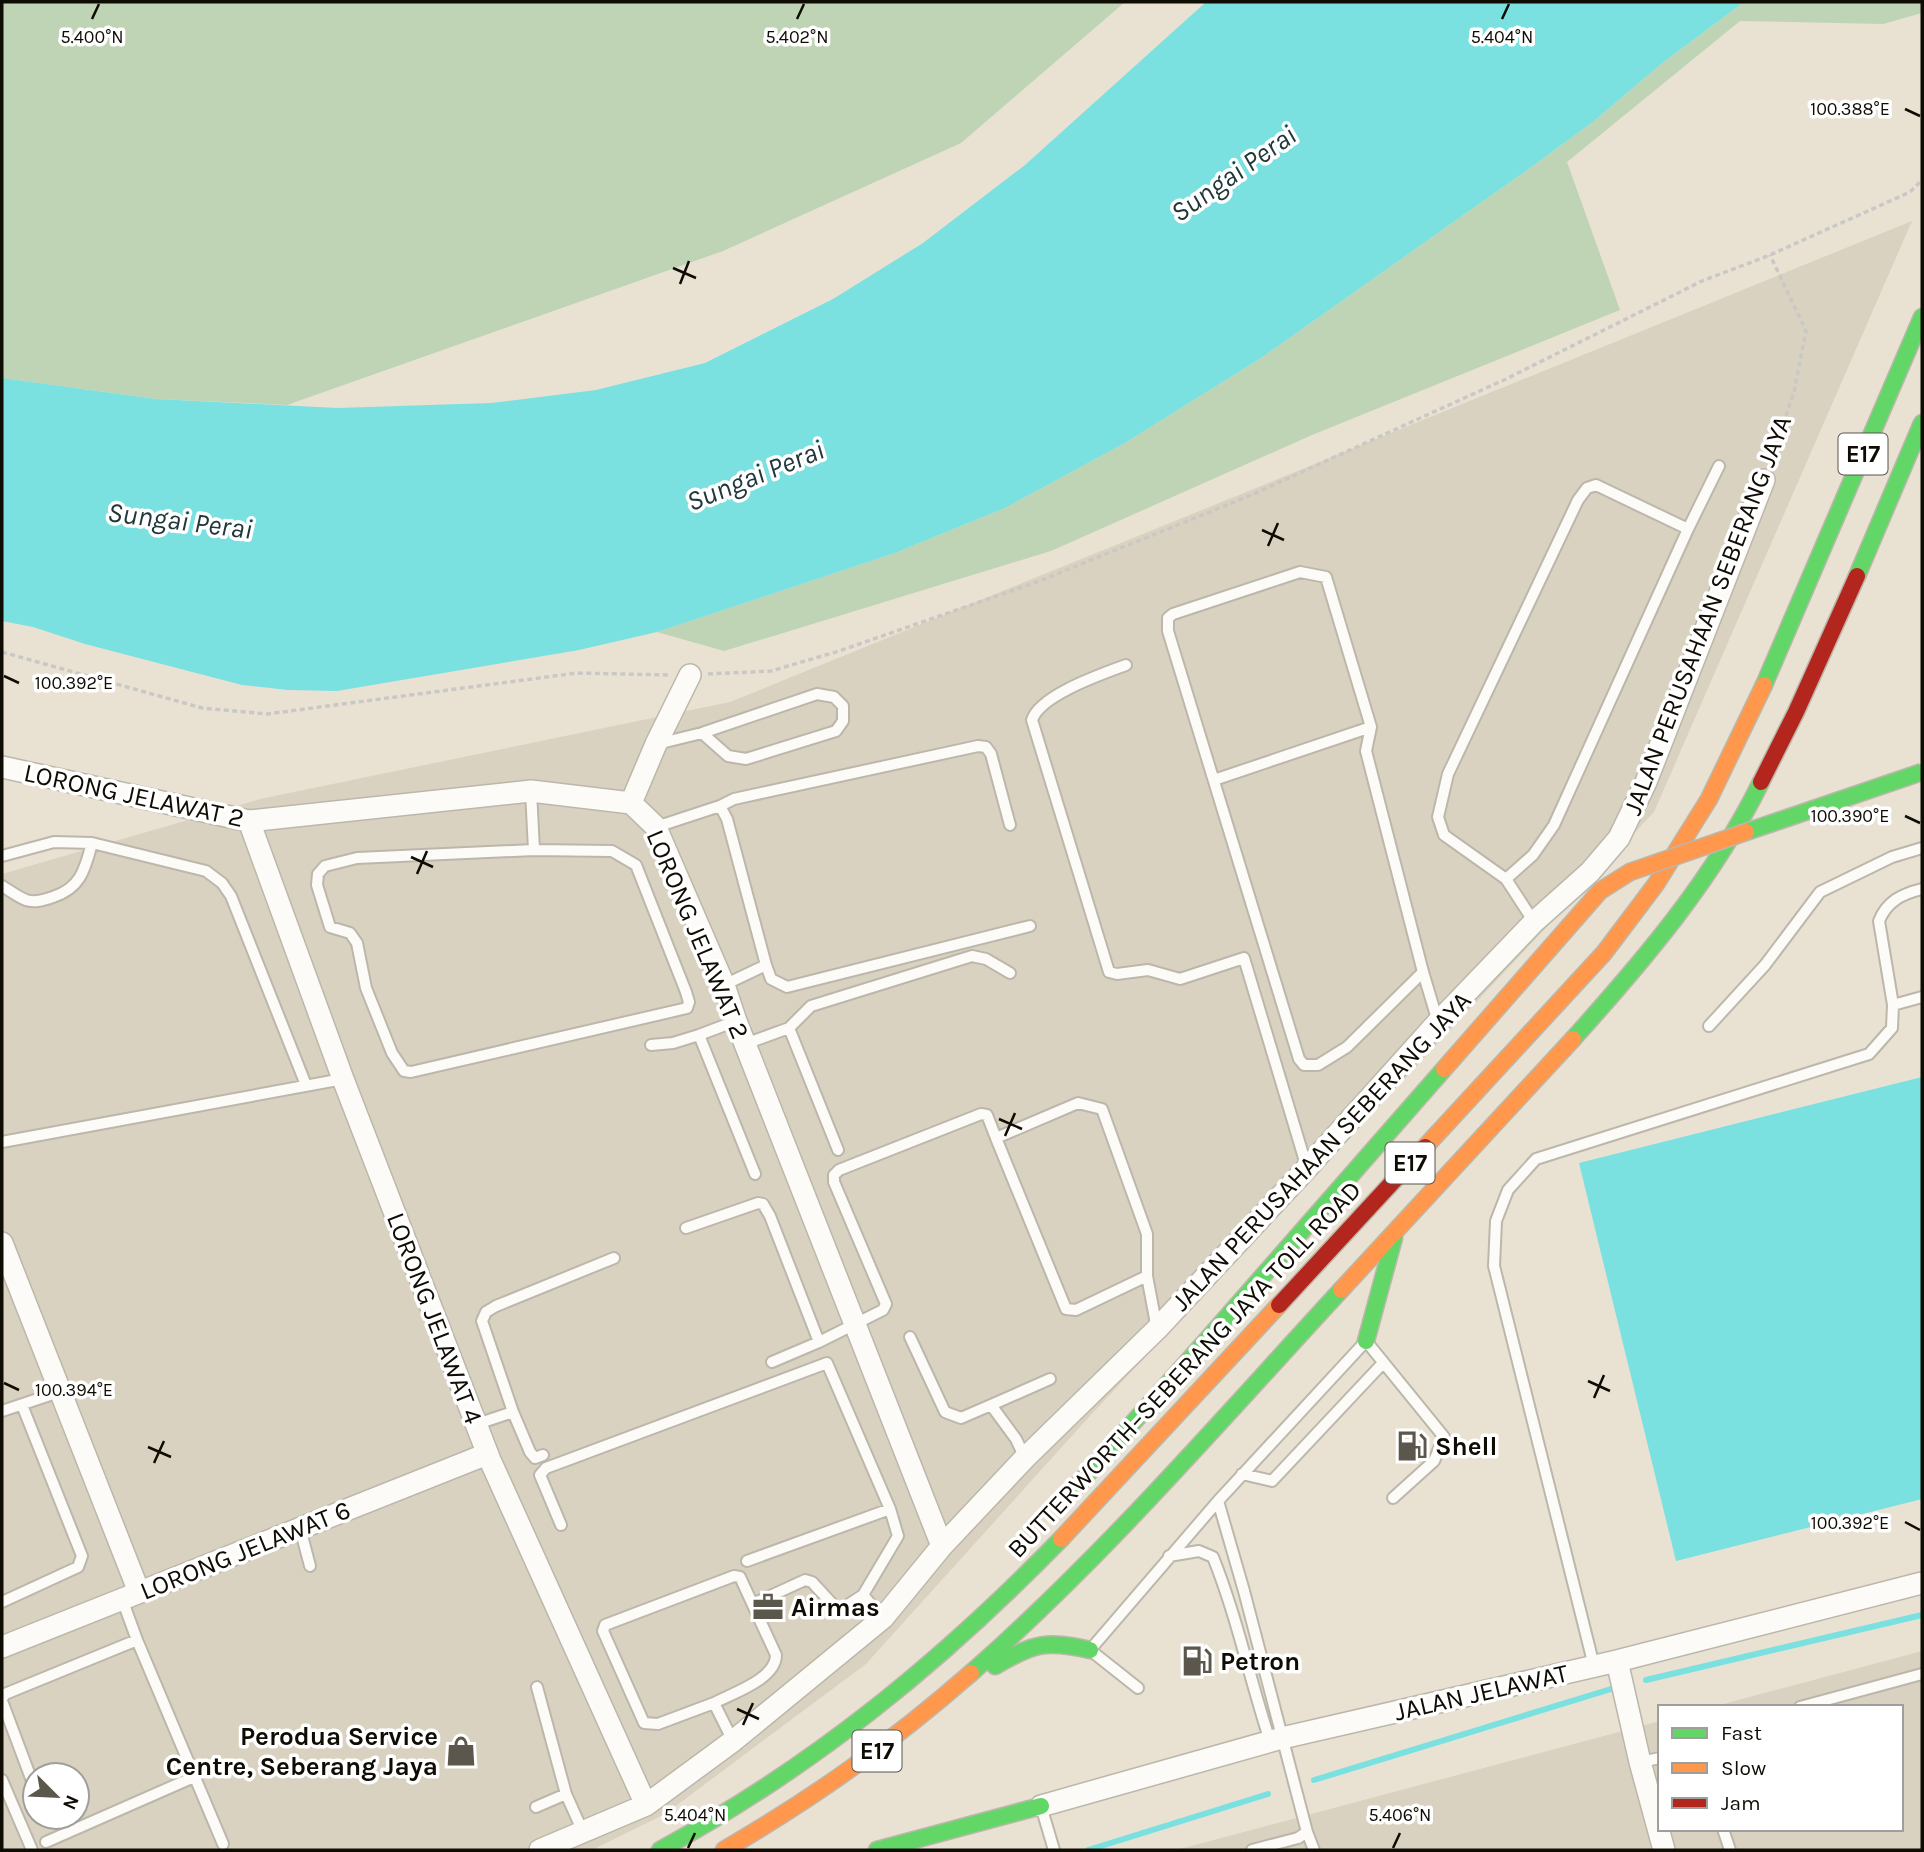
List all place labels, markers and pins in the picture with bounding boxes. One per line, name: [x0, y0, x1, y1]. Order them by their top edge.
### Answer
fuel station icon: Shell: [1395, 1429, 1429, 1463]
place label: Shell: [1435, 1431, 1497, 1462]
office icon: Airmas: [751, 1590, 785, 1624]
place label: Airmas: [791, 1592, 880, 1623]
fuel station icon: Petron: [1180, 1644, 1214, 1678]
place label: Petron: [1220, 1646, 1300, 1677]
place label: Perodua Service Centre, Seberang Jaya: [166, 1721, 438, 1782]
shop icon: Perodua Service Centre, Seberang Jaya: [444, 1734, 478, 1768]

